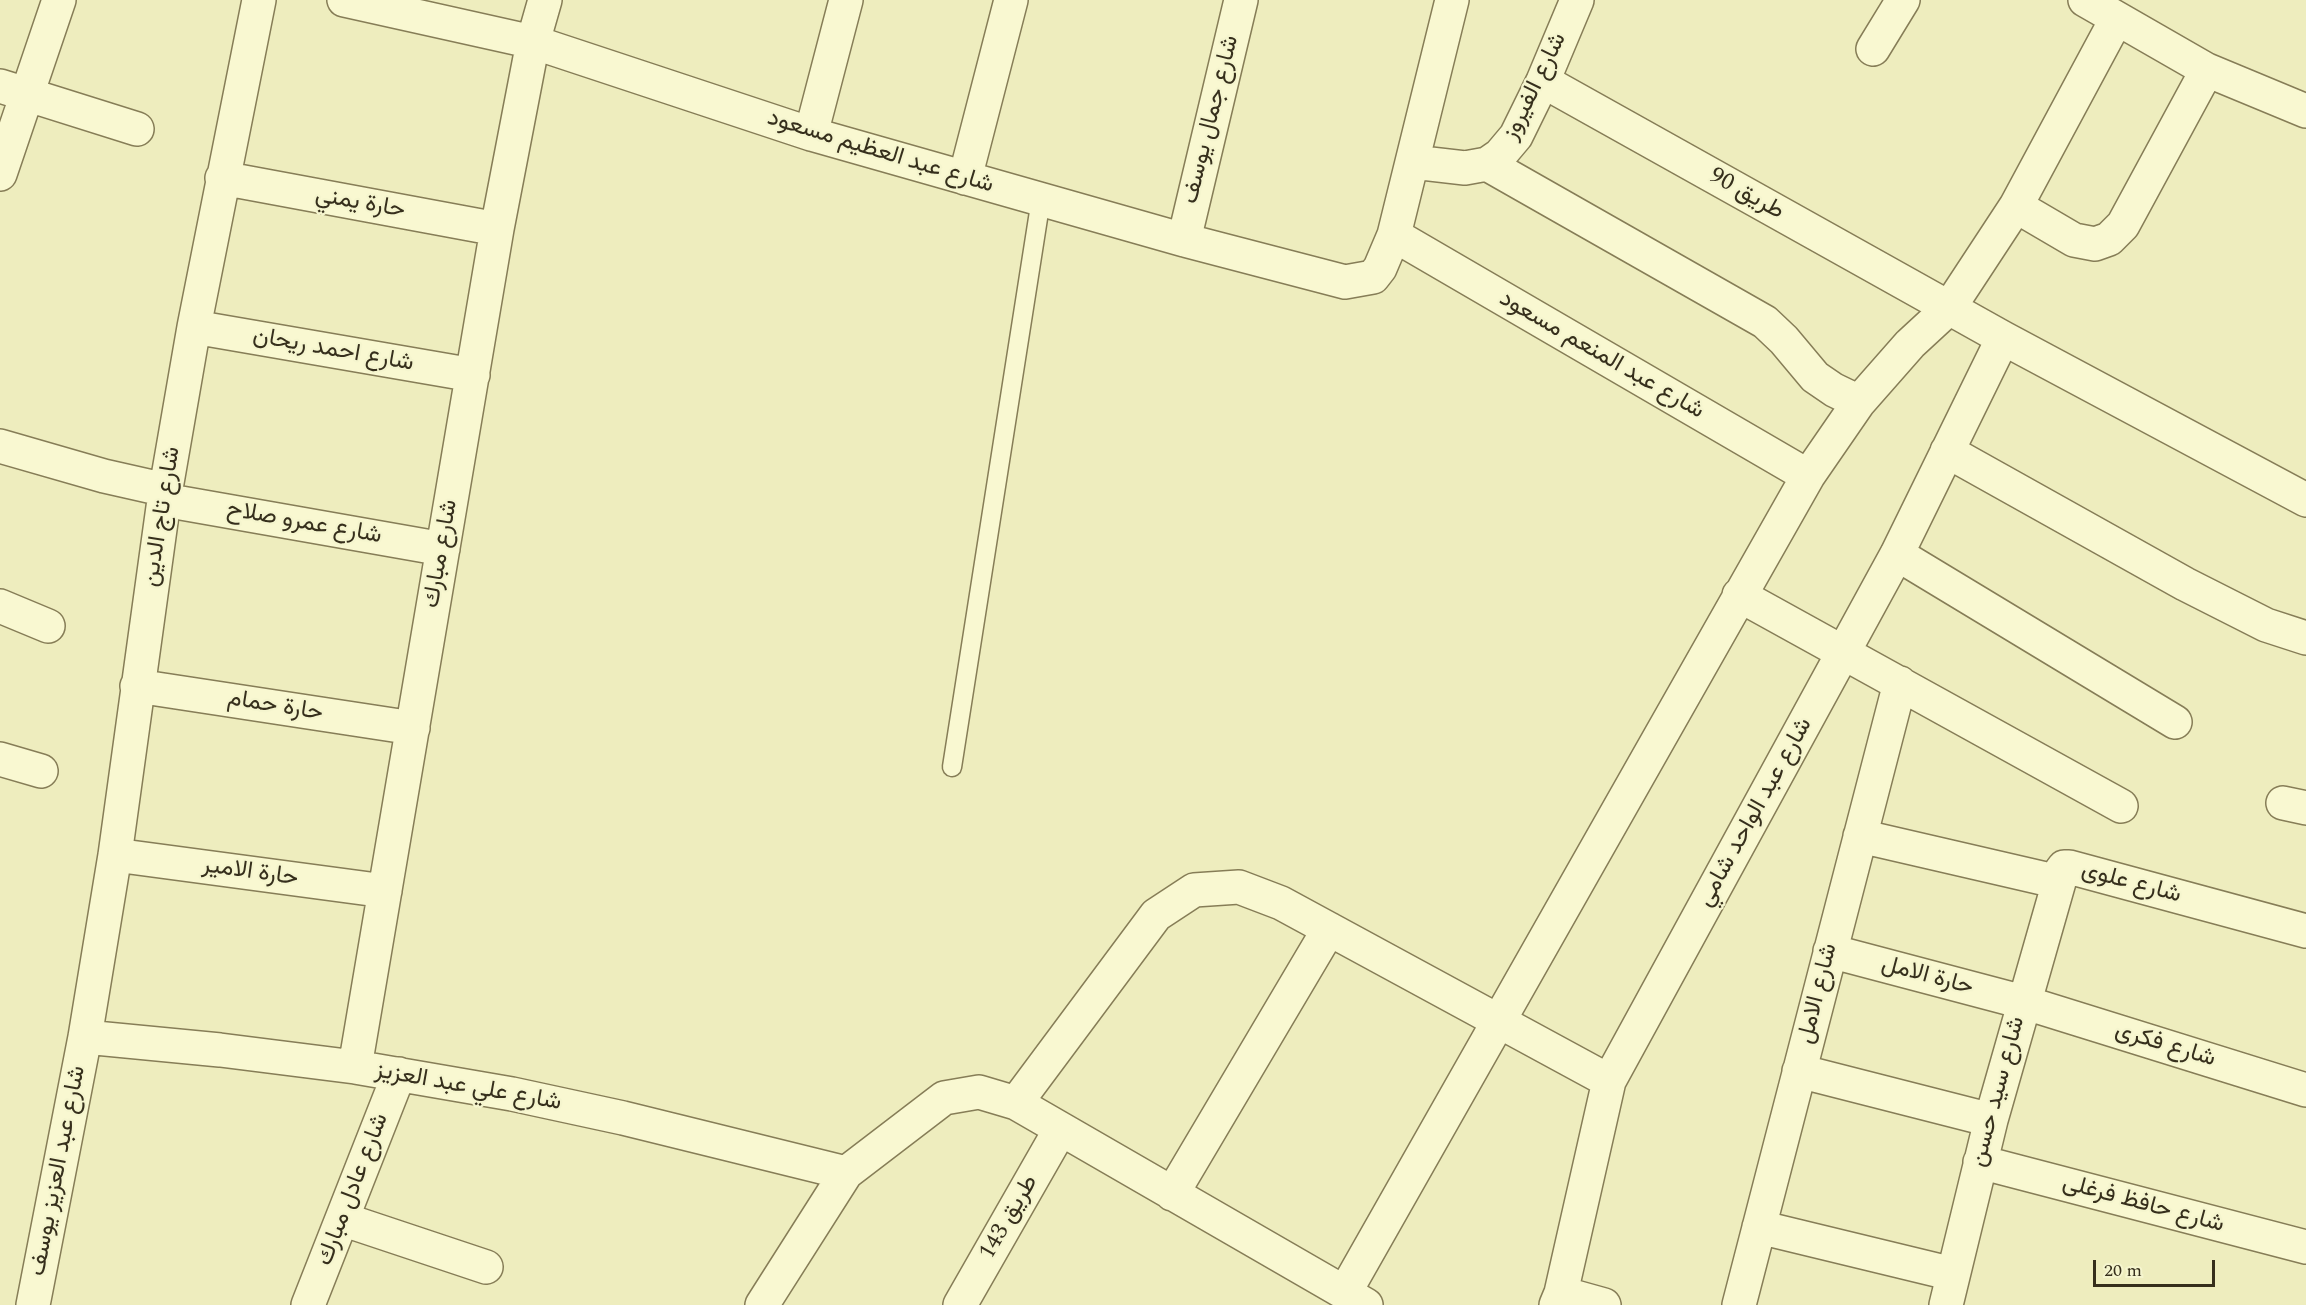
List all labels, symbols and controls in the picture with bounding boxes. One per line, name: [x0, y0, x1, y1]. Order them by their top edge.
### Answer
street label: شارع الفيروز: [1498, 29, 1574, 145]
street label: شارع جمال يوسف: [1177, 33, 1247, 207]
street label: شارع عبد العظيم مسعود: [763, 105, 997, 201]
street label: طريق 90: [1704, 163, 1788, 227]
street label: حارة يمني: [313, 182, 407, 226]
street label: شارع عبد المنعم مسعود: [1493, 286, 1709, 426]
street label: شارع احمد ريحان: [250, 323, 416, 379]
street label: شارع تاج الدين: [138, 445, 188, 589]
street label: شارع عمرو صلاح: [224, 496, 384, 552]
street label: شارع مبارك: [418, 498, 466, 610]
street label: حارة حمام: [225, 685, 325, 729]
street label: شارع عبد الواحد شامي: [1692, 714, 1820, 912]
street label: حارة الامير: [200, 852, 300, 894]
street label: شارع علوى: [2078, 857, 2184, 911]
street label: شارع الامل: [1793, 941, 1845, 1047]
street label: حارة الامل: [1878, 951, 1976, 1003]
street label: شارع سيد حسن: [1965, 1014, 2033, 1170]
street label: شارع فكرى: [2111, 1017, 2219, 1075]
street label: شارع علي عبد العزيز: [373, 1057, 563, 1119]
street label: شارع عبد العزيز يوسف: [24, 1063, 94, 1279]
street label: شارع عادل مبارك: [312, 1110, 396, 1270]
street label: شارع حافظ فرغلى: [2059, 1170, 2227, 1240]
street label: طريق 143: [974, 1171, 1046, 1265]
scale bar: [2096, 1248, 2218, 1286]
text: 20 m: [2104, 1257, 2142, 1284]

